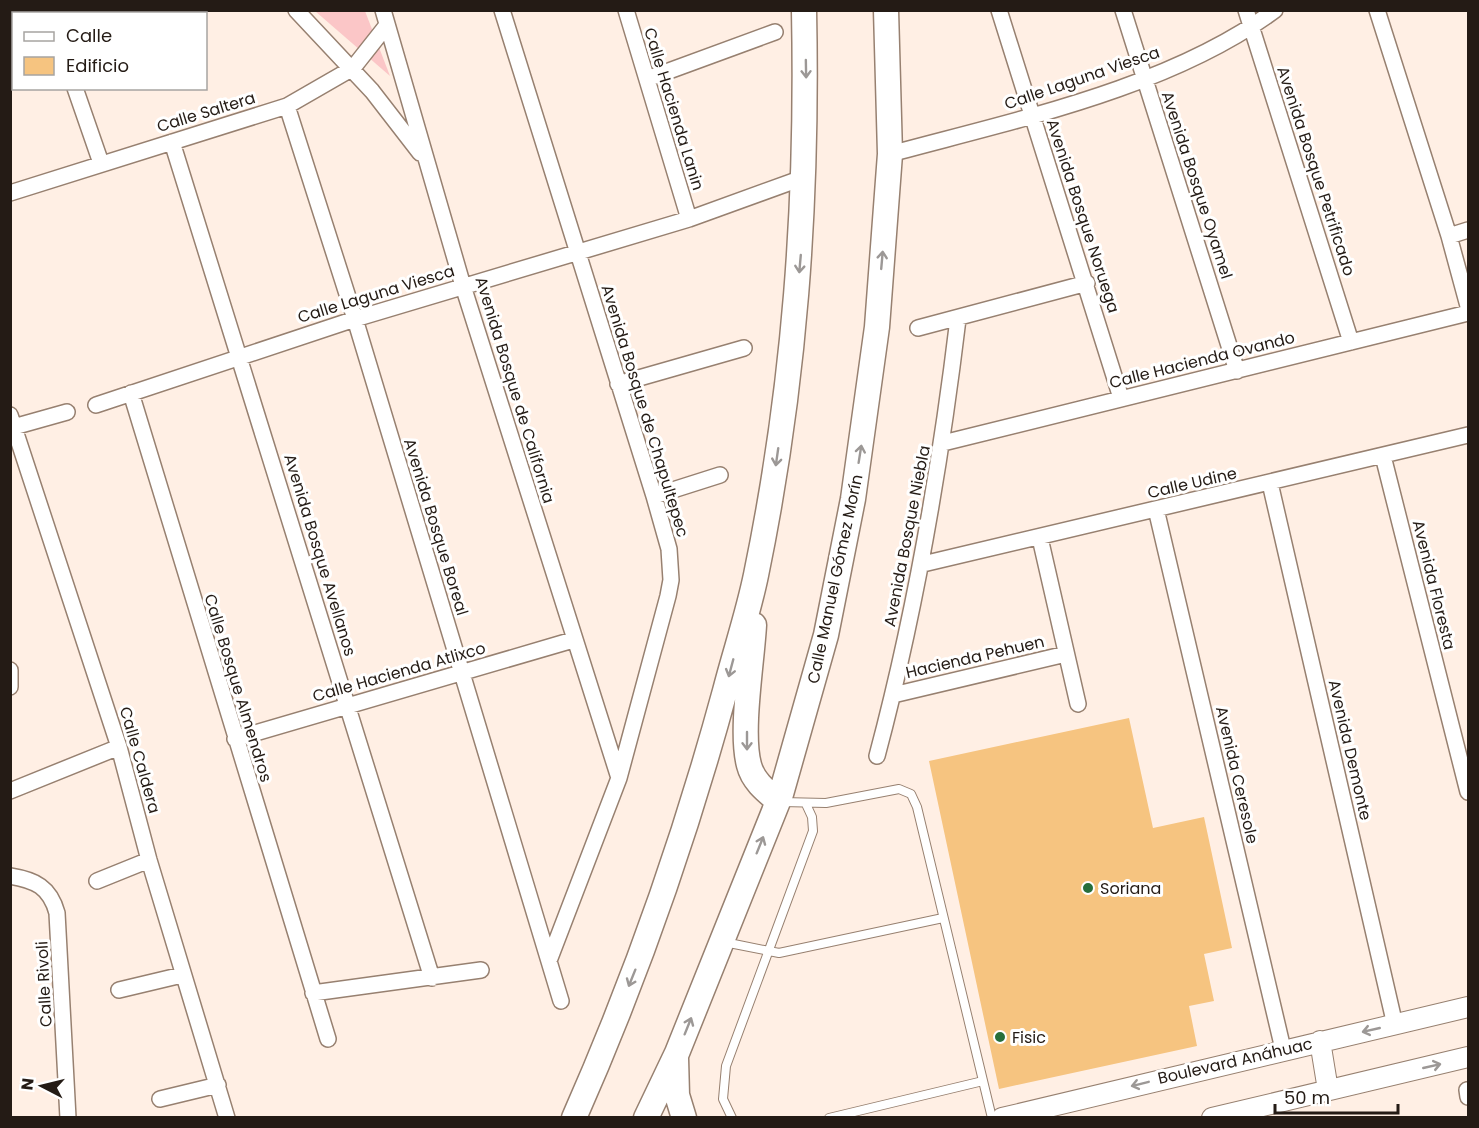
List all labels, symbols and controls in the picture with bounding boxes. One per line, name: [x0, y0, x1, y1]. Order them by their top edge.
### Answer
legend: [12, 12, 207, 90]
text: Calle: [66, 23, 112, 48]
street label: Calle Hacienda Lanin: [638, 25, 710, 193]
street label: Calle Laguna Viesca: [1001, 41, 1163, 115]
text: Edificio: [66, 53, 129, 78]
one-way arrow: [800, 58, 811, 78]
street label: Avenida Bosque Petrificado: [1271, 63, 1361, 279]
street label: Calle Saltera: [154, 86, 258, 138]
street label: Avenida Bosque Oyamel: [1156, 88, 1238, 282]
street label: Avenida Bosque Noruega: [1041, 116, 1125, 316]
one-way arrow: [877, 250, 888, 270]
one-way arrow: [794, 253, 805, 273]
street label: Calle Laguna Viesca: [295, 259, 457, 329]
street label: Avenida Bosque de California: [470, 274, 560, 506]
street label: Avenida Bosque de Chapultepec: [596, 282, 695, 540]
street label: Calle Hacienda Ovando: [1107, 326, 1297, 394]
street label: Avenida Bosque Boreal: [398, 436, 474, 618]
street label: Avenida Bosque Niebla: [878, 443, 936, 629]
one-way arrow: [855, 444, 866, 464]
one-way arrow: [772, 447, 783, 467]
street label: Avenida Bosque Avellanos: [278, 451, 362, 659]
street label: Calle Udine: [1145, 462, 1239, 504]
street label: Calle Manuel Gómez Morín: [802, 472, 868, 686]
street label: Avenida Floresta: [1407, 518, 1461, 652]
street label: Calle Bosque Almendros: [198, 591, 278, 785]
street label: Hacienda Pehuen: [904, 630, 1046, 684]
street label: Calle Hacienda Atlixco: [310, 636, 488, 708]
one-way arrow: [725, 658, 736, 677]
street label: Avenida Demonte: [1323, 677, 1377, 823]
street label: Calle Caldera: [114, 704, 166, 816]
street label: Avenida Ceresole: [1210, 704, 1264, 846]
one-way arrow: [741, 730, 753, 750]
one-way arrow: [755, 836, 766, 855]
place label: Soriana: [1100, 877, 1161, 900]
marker: Soriana: [1081, 881, 1095, 895]
street label: Calle Rivoli: [30, 940, 58, 1028]
one-way arrow: [626, 968, 637, 987]
one-way arrow: [683, 1017, 694, 1036]
one-way arrow: [1361, 1025, 1381, 1036]
place label: Fisic: [1012, 1026, 1046, 1049]
marker: Fisic: [993, 1030, 1007, 1044]
street label: Boulevard Anáhuac: [1156, 1032, 1315, 1090]
north arrow: [12, 1056, 72, 1116]
one-way arrow: [1422, 1059, 1441, 1071]
text: N: [15, 1077, 40, 1092]
scale bar: [1275, 1077, 1398, 1115]
one-way arrow: [1131, 1079, 1150, 1091]
text: 50 m: [1284, 1085, 1330, 1110]

